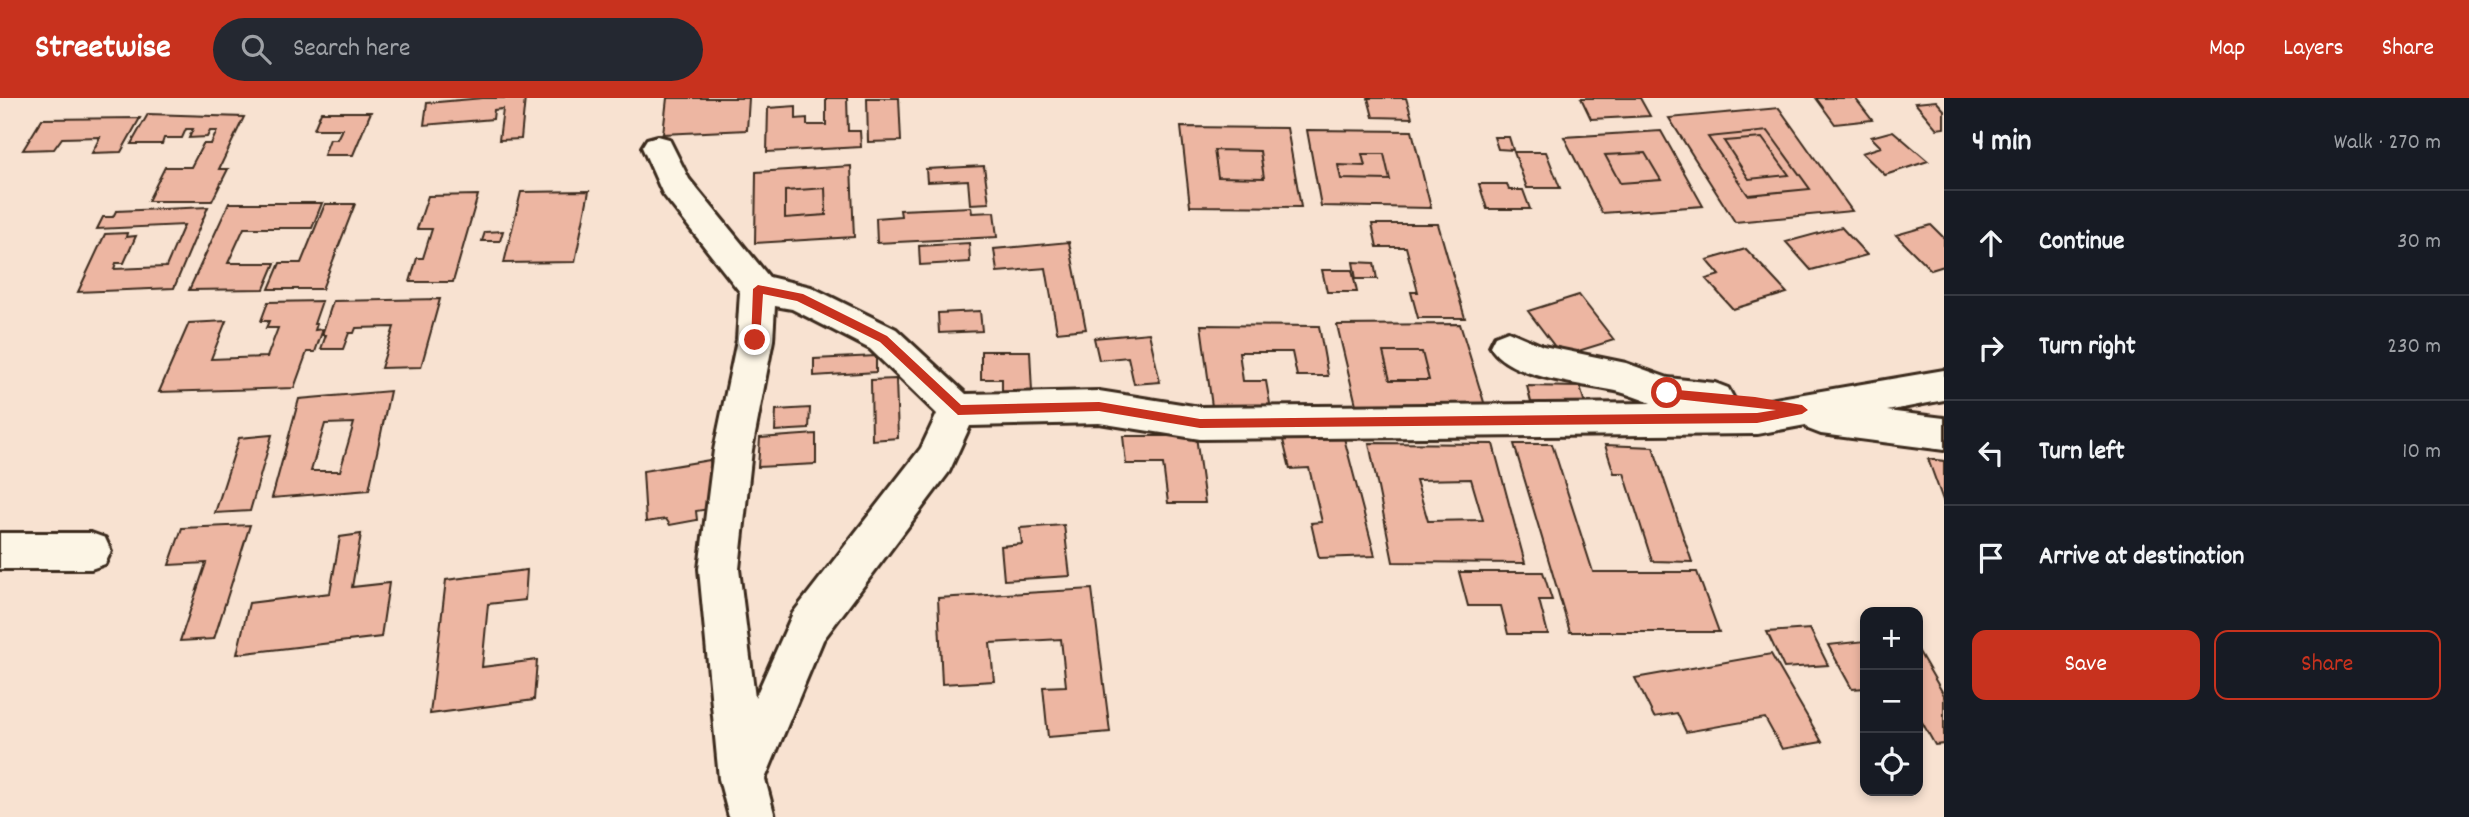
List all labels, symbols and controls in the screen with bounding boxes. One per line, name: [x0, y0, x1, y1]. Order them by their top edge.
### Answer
search box: [213, 18, 703, 81]
text: Streetwise: [35, 26, 171, 73]
icon: search: [237, 30, 275, 68]
text: Search here: [293, 31, 410, 68]
text: Map: [2209, 32, 2245, 66]
text: Layers: [2283, 32, 2344, 66]
text: Share: [2382, 32, 2434, 66]
text: 4 min: [1972, 122, 2031, 165]
text: Walk · 270 m: [2334, 127, 2441, 160]
icon: ahead: [1972, 224, 2010, 262]
text: Continue: [2039, 224, 2124, 261]
text: 30 m: [2397, 226, 2441, 259]
route end: [739, 324, 770, 355]
icon: right: [1972, 329, 2010, 367]
text: Turn right: [2039, 329, 2136, 366]
text: 230 m: [2387, 331, 2441, 364]
route start: [1651, 377, 1682, 408]
icon: left: [1972, 434, 2010, 472]
text: Turn left: [2039, 434, 2125, 471]
text: 10 m: [2402, 436, 2441, 469]
icon: arrive: [1972, 539, 2010, 577]
text: Arrive at destination: [2039, 539, 2244, 576]
map controls: [1860, 607, 1923, 796]
button: +: [1860, 607, 1923, 670]
button: Save: [1972, 630, 2200, 700]
button: Share: [2214, 630, 2441, 700]
button: −: [1860, 670, 1923, 733]
button: locate: [1860, 733, 1923, 796]

